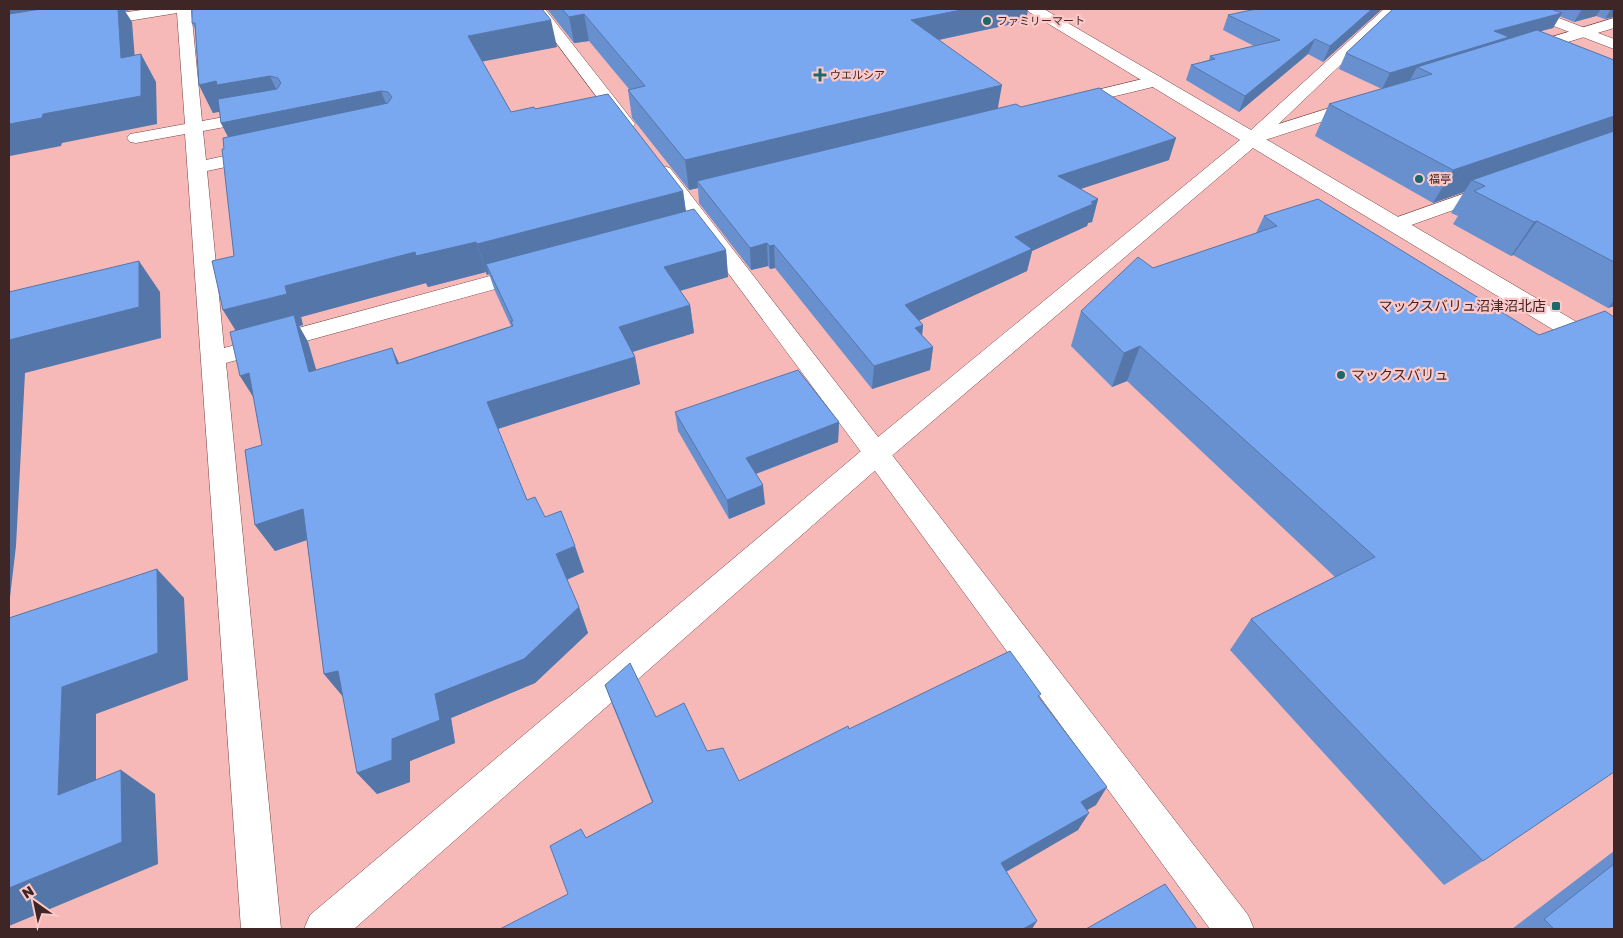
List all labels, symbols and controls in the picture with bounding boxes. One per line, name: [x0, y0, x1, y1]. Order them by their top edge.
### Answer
place label: ファミリーマート: [997, 14, 1085, 27]
marker: ファミリーマート: [981, 15, 993, 27]
place label: ウエルシア: [830, 68, 885, 81]
marker: ウエルシア: [814, 69, 826, 81]
place label: 福亭: [1429, 172, 1451, 185]
marker: 福亭: [1413, 173, 1425, 185]
place label: マックスバリュ沼津沼北店: [1378, 297, 1546, 314]
marker: マックスバリュ沼津沼北店: [1550, 300, 1562, 312]
place label: マックスバリュ: [1351, 366, 1449, 383]
marker: マックスバリュ: [1335, 369, 1347, 381]
north arrow: [10, 878, 60, 928]
text: N: [19, 882, 37, 902]

